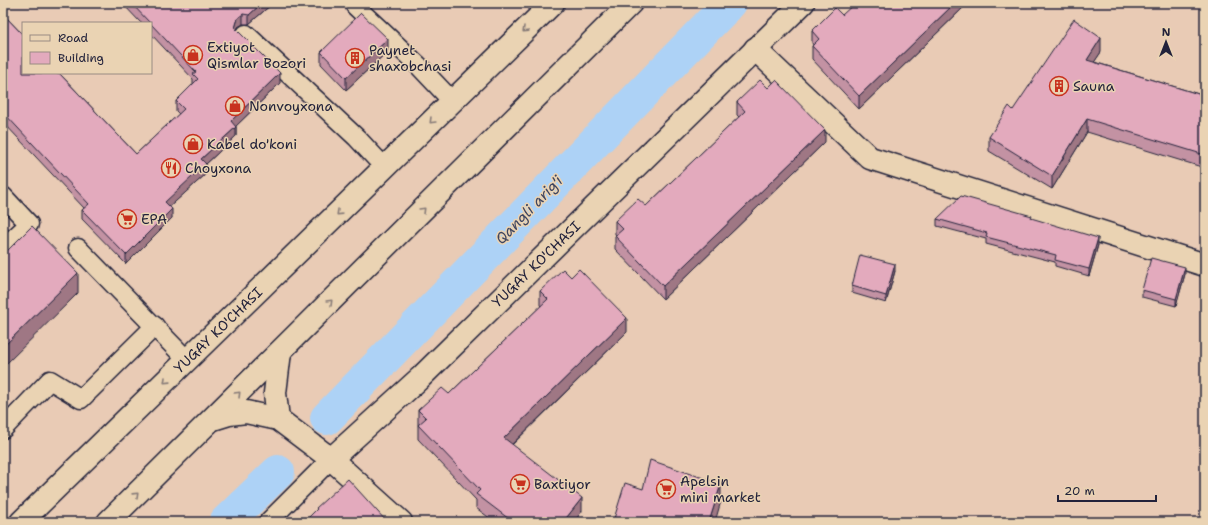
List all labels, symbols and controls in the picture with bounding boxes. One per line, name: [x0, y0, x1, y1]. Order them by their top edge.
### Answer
legend: [22, 22, 152, 74]
north arrow: [1146, 22, 1186, 62]
one-way arrow: [522, 25, 530, 33]
text: N: [1162, 25, 1171, 40]
text: Road: [58, 30, 89, 46]
place label: Extiyot Qismlar Bozori: [207, 38, 306, 72]
place label: Paynet shaxobchasi: [369, 41, 451, 75]
shop icon: Extiyot Qismlar Bozori: [182, 44, 204, 66]
building icon: Paynet shaxobchasi: [344, 47, 366, 69]
text: Building: [58, 50, 104, 66]
building icon: Sauna: [1048, 75, 1070, 97]
place label: Sauna: [1073, 77, 1115, 95]
shop icon: Nonvoyxona: [224, 95, 246, 117]
place label: Nonvoyxona: [249, 97, 333, 115]
one-way arrow: [429, 116, 437, 124]
shop icon: Kabel do'koni: [182, 133, 204, 155]
place label: Kabel do'koni: [207, 135, 297, 153]
restaurant icon: Choyxona: [160, 157, 182, 179]
place label: Choyxona: [185, 159, 252, 177]
water label: Qangli arig'i: [491, 171, 568, 249]
one-way arrow: [418, 207, 426, 215]
supermarket icon: EPA: [116, 208, 138, 230]
one-way arrow: [337, 208, 344, 215]
place label: EPA: [141, 210, 167, 228]
street label: YUGAY KO'CHASI: [488, 217, 584, 311]
street label: YUGAY KO'CHASI: [170, 283, 266, 377]
one-way arrow: [325, 299, 333, 307]
one-way arrow: [163, 376, 171, 384]
one-way arrow: [233, 391, 241, 398]
place label: Apelsin mini market: [680, 472, 761, 506]
supermarket icon: Baxtiyor: [509, 473, 531, 495]
place label: Baxtiyor: [534, 475, 591, 493]
scale bar: [1058, 477, 1156, 503]
supermarket icon: Apelsin mini market: [655, 478, 677, 500]
text: 20 m: [1064, 483, 1095, 499]
one-way arrow: [131, 492, 139, 500]

